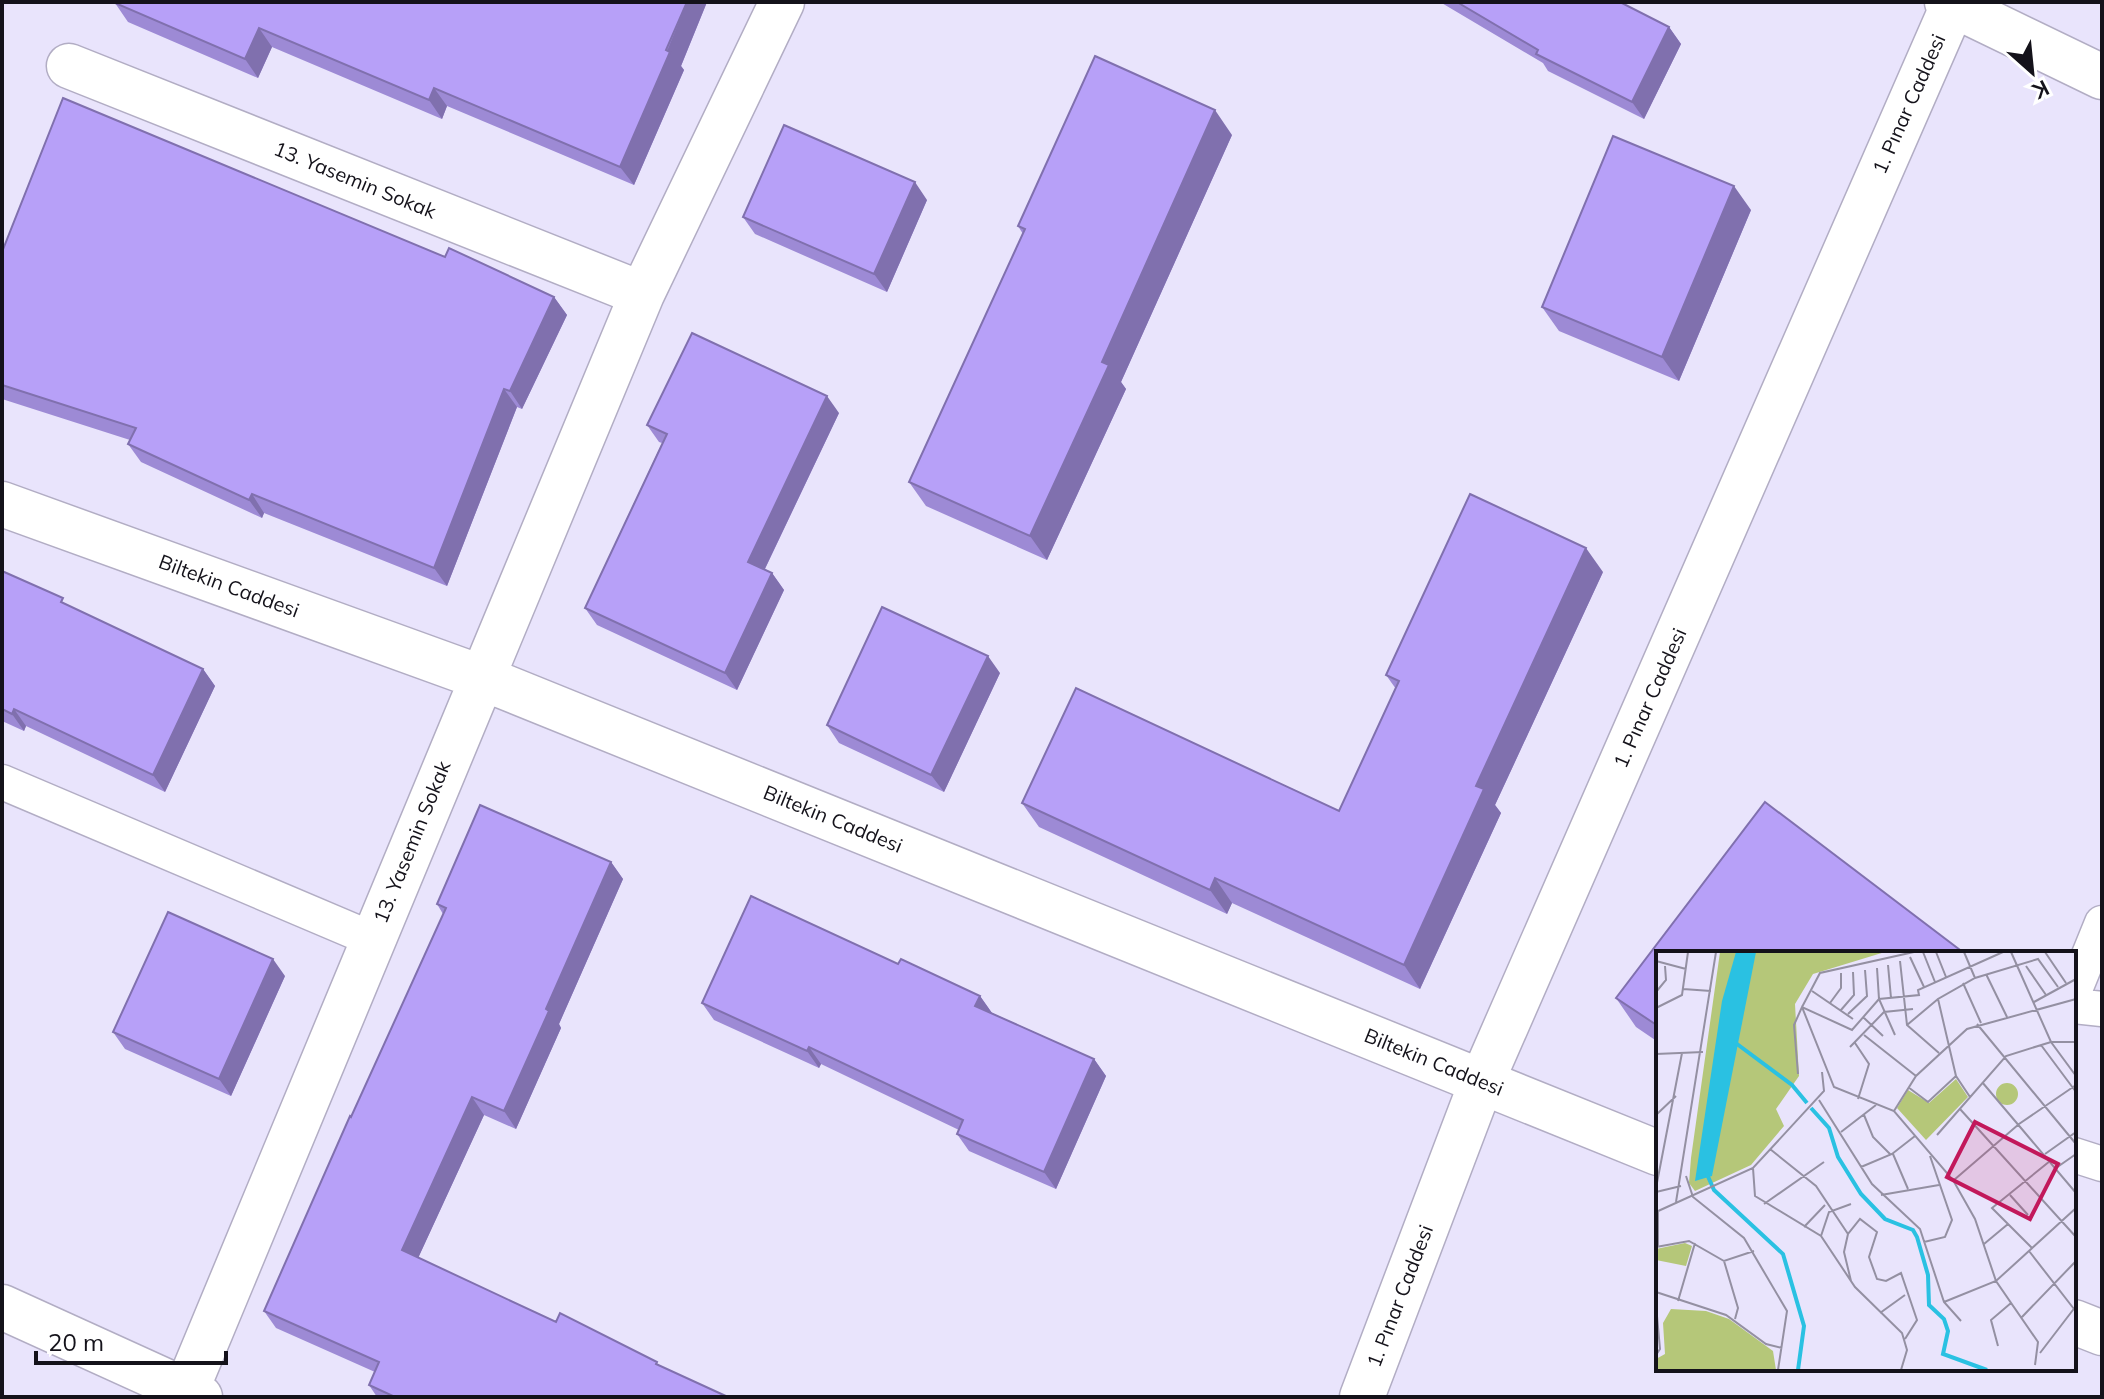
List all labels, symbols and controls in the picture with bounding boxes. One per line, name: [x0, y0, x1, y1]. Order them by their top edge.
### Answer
street label: 1. Pınar Caddesi: [1867, 30, 1951, 178]
north arrow: [1992, 32, 2072, 112]
text: K: [2027, 74, 2054, 106]
street label: 13. Yasemin Sokak: [270, 136, 441, 224]
street label: Biltekin Caddesi: [155, 549, 303, 623]
street label: 1. Pınar Caddesi: [1608, 624, 1692, 772]
street label: 13. Yasemin Sokak: [368, 756, 456, 927]
street label: Biltekin Caddesi: [760, 779, 906, 858]
inset map: [1656, 951, 2076, 1371]
street label: Biltekin Caddesi: [1361, 1022, 1507, 1101]
street label: 1. Pınar Caddesi: [1361, 1221, 1438, 1371]
scale bar: [36, 1315, 226, 1365]
text: 20 m: [48, 1327, 104, 1357]

